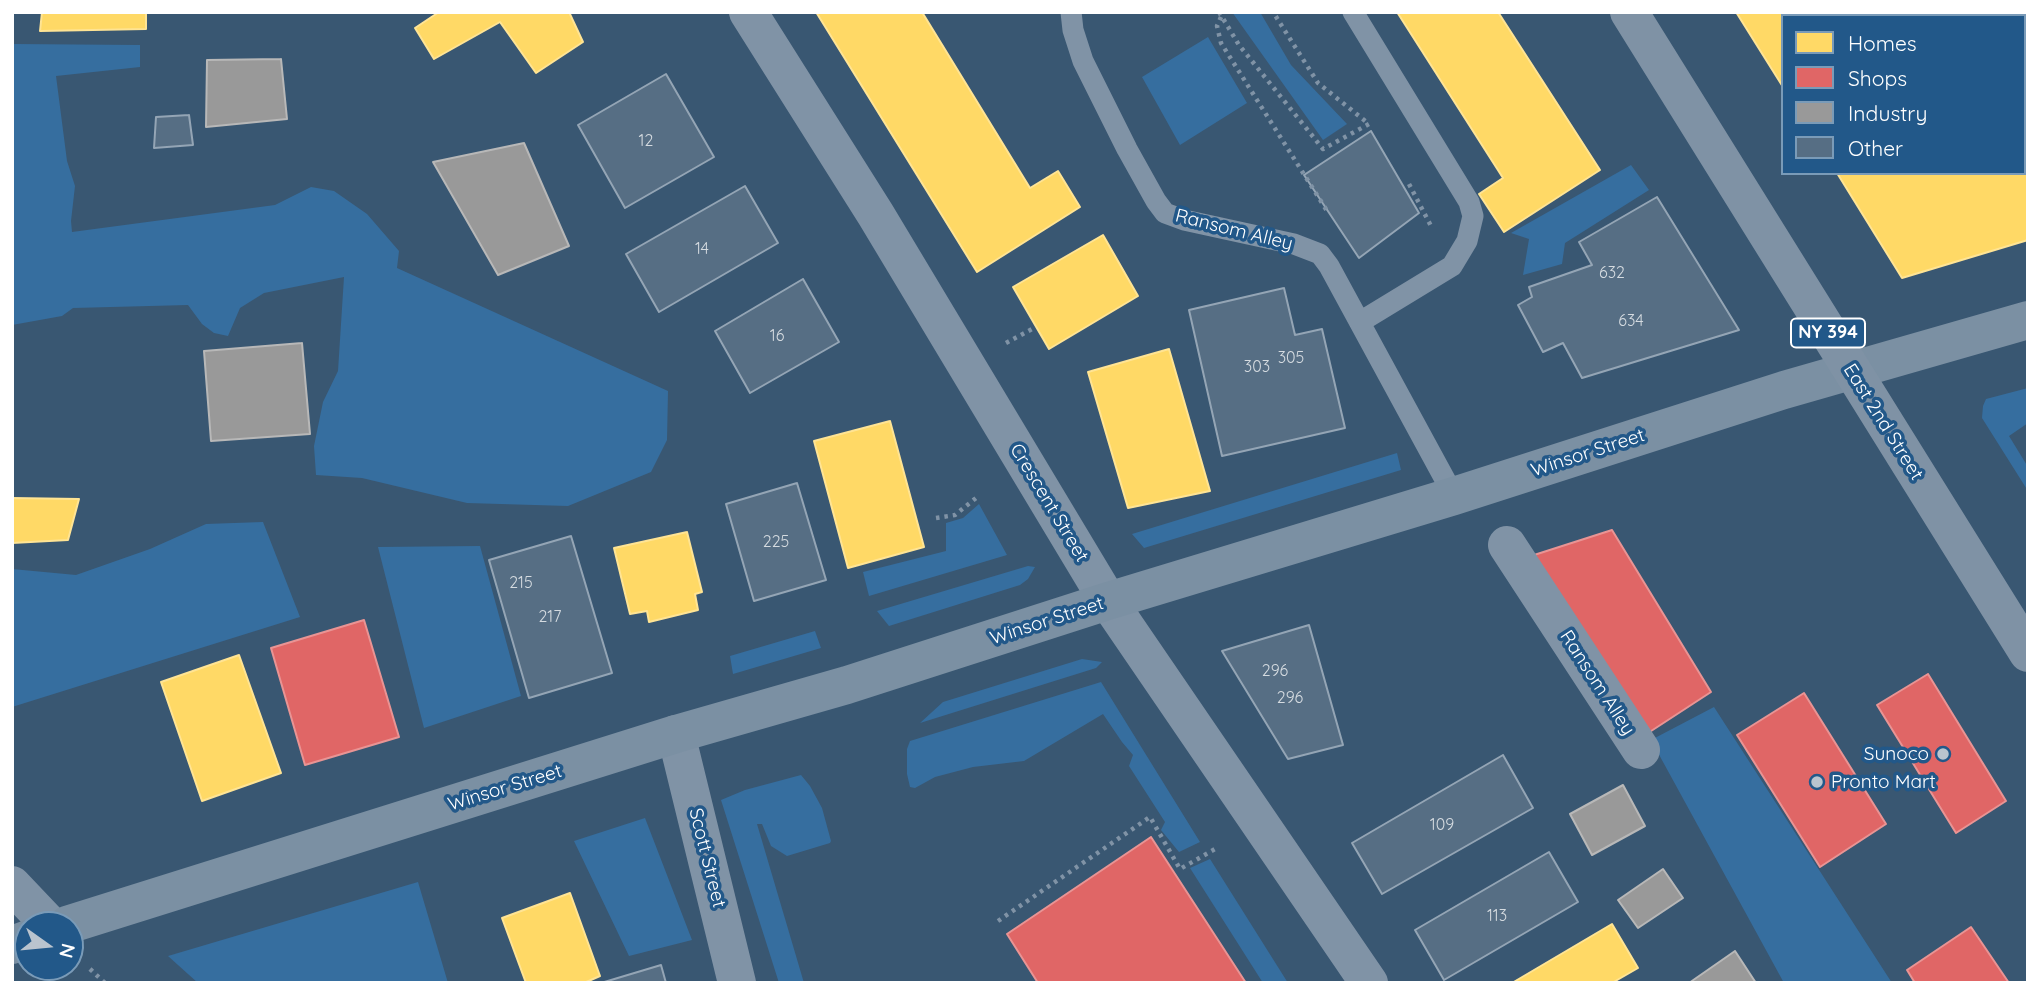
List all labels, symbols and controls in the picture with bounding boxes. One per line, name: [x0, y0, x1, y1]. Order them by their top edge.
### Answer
legend: [1781, 14, 2026, 175]
text: Homes: [1848, 30, 1917, 56]
text: Shops: [1848, 65, 1907, 91]
text: Industry: [1848, 100, 1927, 126]
house number: 12: [639, 131, 653, 151]
text: Other: [1848, 135, 1903, 161]
street label: Ransom Alley: [1173, 204, 1295, 256]
house number: 14: [695, 239, 709, 259]
house number: 632: [1599, 263, 1625, 283]
house number: 634: [1618, 311, 1644, 331]
road number: NY 394: [1791, 318, 1865, 348]
house number: 16: [770, 326, 784, 346]
house number: 305: [1278, 348, 1304, 368]
house number: 303: [1244, 357, 1270, 377]
street label: East 2nd Street: [1838, 360, 1928, 484]
street label: Winsor Street: [1528, 424, 1648, 482]
street label: Crescent Street: [1005, 440, 1093, 566]
house number: 225: [763, 532, 789, 552]
house number: 215: [509, 573, 533, 593]
street label: Winsor Street: [987, 592, 1107, 650]
house number: 217: [539, 607, 561, 627]
street label: Ransom Alley: [1555, 626, 1639, 740]
house number: 296: [1262, 661, 1288, 681]
house number: 296: [1277, 688, 1303, 708]
place label: Sunoco: [1864, 743, 1929, 765]
marker: Sunoco: [1935, 746, 1951, 762]
street label: Winsor Street: [445, 760, 565, 816]
place label: Pronto Mart: [1831, 771, 1936, 793]
marker: Pronto Mart: [1809, 774, 1825, 790]
street label: Scott Street: [684, 806, 730, 910]
house number: 109: [1430, 815, 1454, 835]
house number: 113: [1487, 906, 1507, 926]
north arrow: [14, 911, 84, 981]
text: N: [54, 941, 81, 961]

